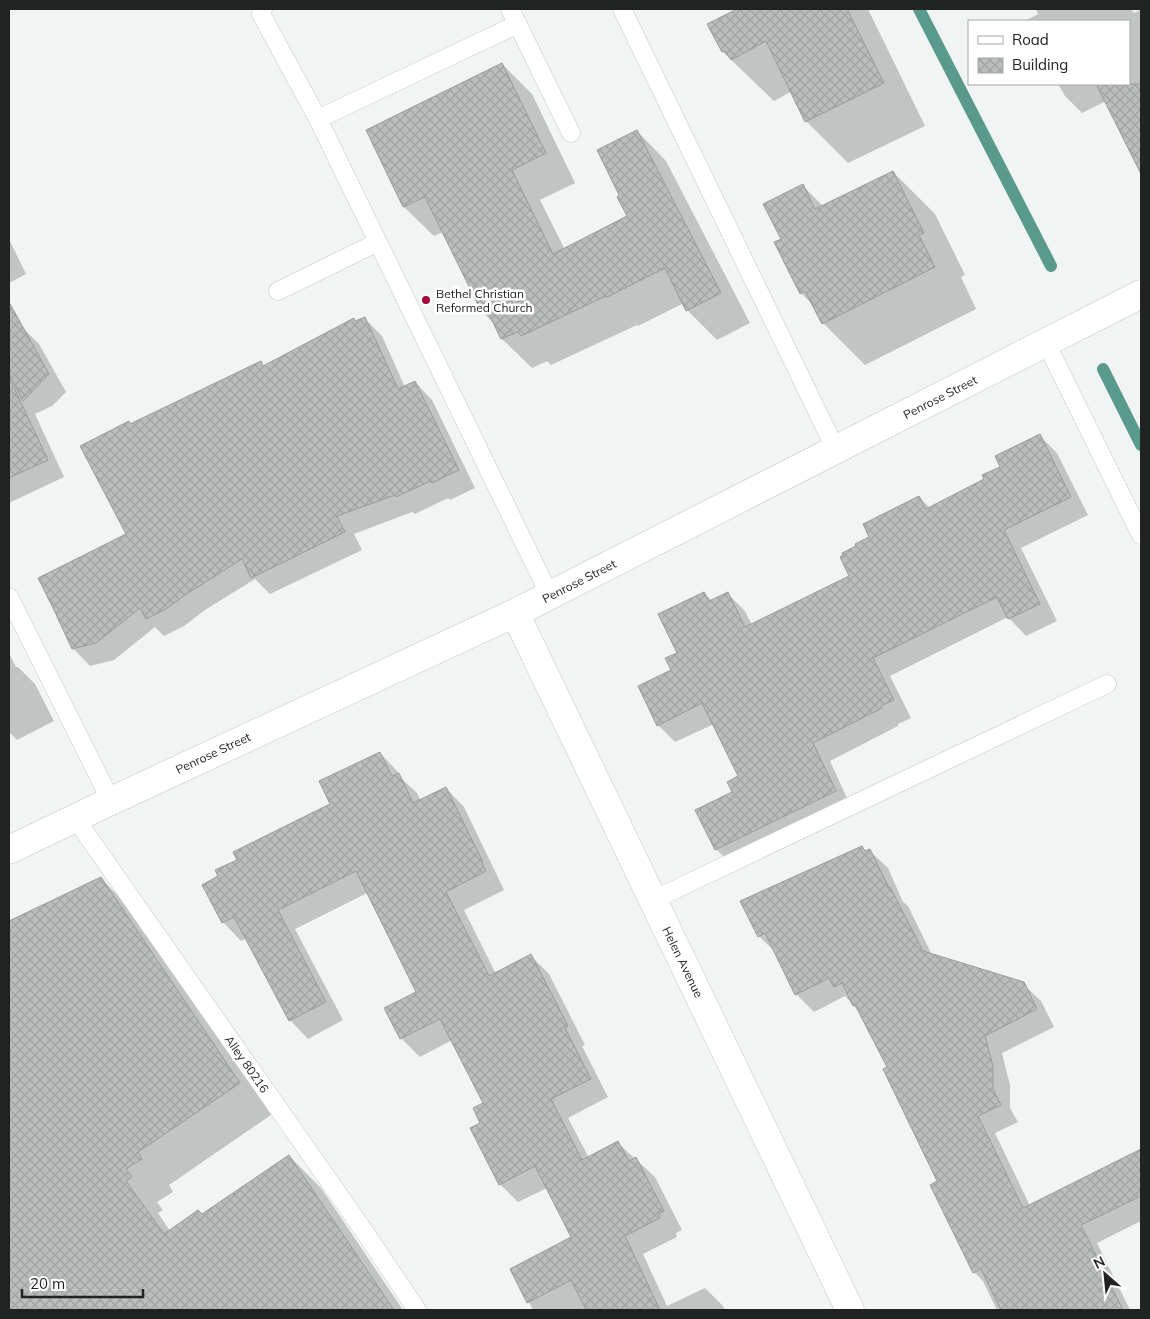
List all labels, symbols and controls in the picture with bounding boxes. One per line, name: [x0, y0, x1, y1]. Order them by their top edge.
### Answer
legend: [968, 20, 1130, 85]
text: Road: [1012, 30, 1049, 49]
text: Building: [1012, 55, 1068, 74]
place label: Bethel Christian Reformed Church: [436, 286, 533, 315]
marker: Bethel Christian Reformed Church: [420, 294, 432, 306]
street label: Penrose Street: [900, 372, 980, 422]
street label: Penrose Street: [539, 556, 619, 606]
street label: Penrose Street: [173, 729, 253, 777]
street label: Helen Avenue: [659, 924, 707, 1000]
street label: Alley 80216: [222, 1032, 272, 1096]
north arrow: [1080, 1249, 1130, 1299]
text: N: [1090, 1252, 1108, 1273]
scale bar: [22, 1266, 144, 1298]
text: 20 m: [30, 1274, 65, 1293]

